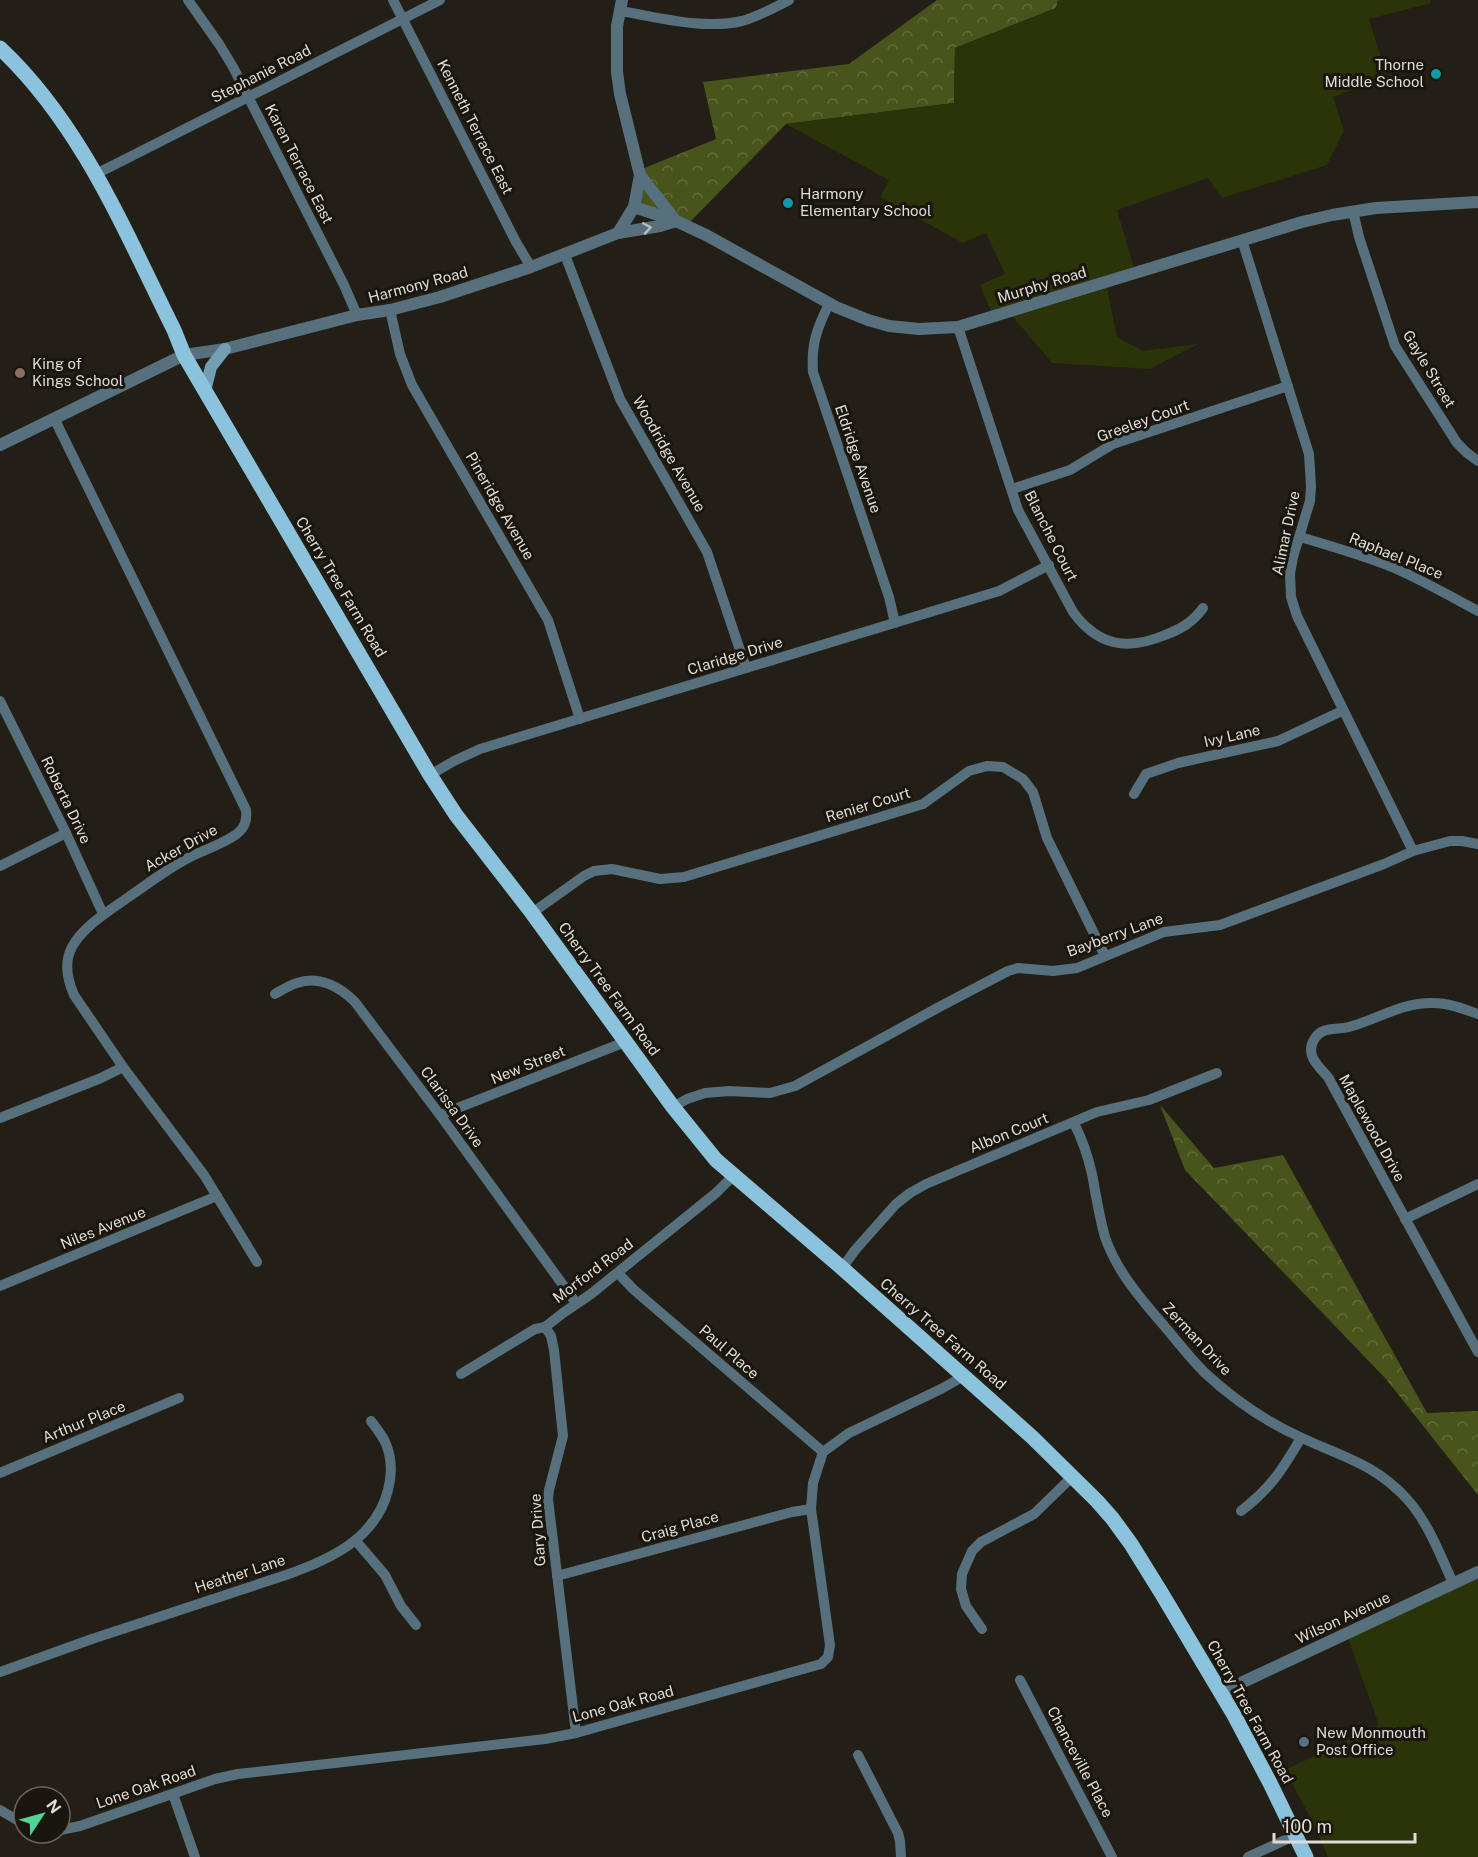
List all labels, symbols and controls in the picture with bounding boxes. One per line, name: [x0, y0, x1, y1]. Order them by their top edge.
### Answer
street label: Stephanie Road: [208, 41, 313, 106]
place label: Thorne Middle School: [1325, 56, 1424, 90]
street label: Kenneth Terrace East: [434, 57, 517, 197]
marker: Thorne Middle School: [1429, 67, 1443, 81]
street label: Karen Terrace East: [262, 101, 337, 227]
place label: Harmony Elementary School: [800, 185, 932, 219]
marker: Harmony Elementary School: [781, 196, 795, 210]
one-way arrow: [642, 222, 652, 235]
street label: Harmony Road: [366, 263, 470, 306]
street label: Murphy Road: [995, 263, 1089, 306]
street label: Gayle Street: [1400, 327, 1459, 411]
place label: King of Kings School: [32, 355, 123, 389]
marker: King of Kings School: [13, 366, 27, 380]
street label: Woodridge Avenue: [629, 393, 709, 515]
street label: Greeley Court: [1094, 396, 1191, 445]
street label: Eldridge Avenue: [832, 402, 885, 515]
street label: Pineridge Avenue: [463, 449, 538, 563]
street label: Blanche Court: [1021, 488, 1082, 584]
street label: Alimar Drive: [1268, 489, 1303, 577]
street label: Cherry Tree Farm Road: [293, 513, 390, 660]
street label: Raphael Place: [1347, 529, 1446, 582]
street label: Claridge Drive: [685, 633, 784, 678]
street label: Ivy Lane: [1202, 721, 1262, 750]
street label: Roberta Drive: [38, 753, 95, 846]
street label: Renier Court: [823, 784, 912, 825]
street label: Acker Drive: [141, 821, 220, 875]
street label: Bayberry Lane: [1064, 909, 1165, 960]
street label: Cherry Tree Farm Road: [555, 919, 664, 1059]
street label: New Street: [488, 1042, 568, 1087]
street label: Clarissa Drive: [417, 1063, 487, 1150]
street label: Maplewood Drive: [1336, 1071, 1409, 1184]
street label: Albon Court: [967, 1109, 1051, 1156]
street label: Niles Avenue: [58, 1203, 148, 1252]
street label: Morford Road: [549, 1235, 636, 1306]
street label: Cherry Tree Farm Road: [877, 1274, 1010, 1393]
street label: Zerman Drive: [1159, 1299, 1235, 1379]
street label: Paul Place: [696, 1321, 763, 1382]
street label: Arthur Place: [40, 1397, 128, 1446]
street label: Gary Drive: [526, 1493, 549, 1567]
street label: Craig Place: [639, 1507, 721, 1546]
street label: Heather Lane: [192, 1551, 287, 1596]
street label: Wilson Avenue: [1293, 1588, 1393, 1647]
street label: Cherry Tree Farm Road: [1204, 1637, 1297, 1786]
street label: Lone Oak Road: [570, 1682, 675, 1725]
street label: Chanceville Place: [1044, 1703, 1117, 1820]
place label: New Monmouth Post Office: [1316, 1724, 1426, 1758]
marker: New Monmouth Post Office: [1297, 1735, 1311, 1749]
street label: Lone Oak Road: [94, 1762, 198, 1812]
north arrow: [12, 1785, 72, 1845]
text: N: [42, 1796, 65, 1817]
scale bar: [1274, 1806, 1415, 1844]
text: 100 m: [1283, 1816, 1332, 1837]

